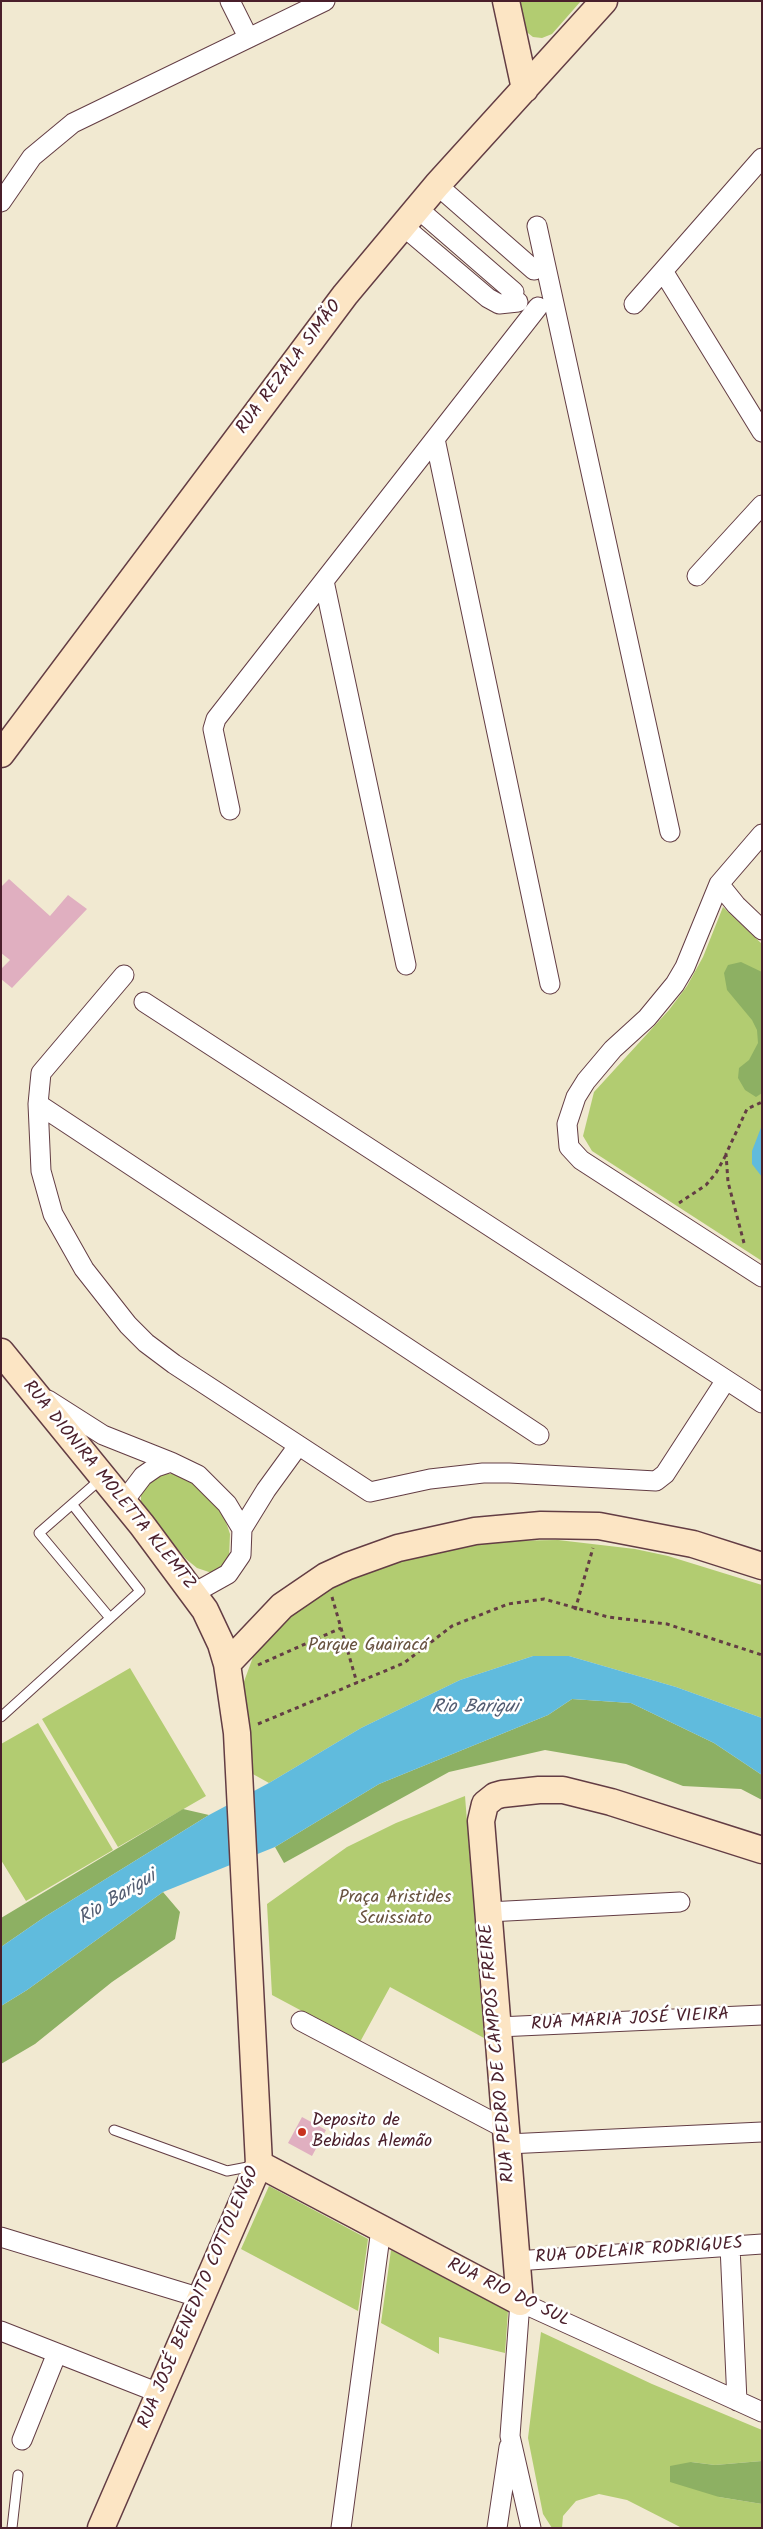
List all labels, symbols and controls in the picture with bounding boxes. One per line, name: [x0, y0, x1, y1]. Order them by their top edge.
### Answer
street label: RUA REZALA SIMÃO: [233, 297, 347, 439]
street label: RUA DIONIRA MOLETTA KLEMTZ: [17, 1377, 199, 1595]
park label: Parque Guairacá: [308, 1636, 428, 1658]
water label: Rio Barigui: [432, 1698, 518, 1720]
water label: Rio Barigui: [75, 1867, 161, 1931]
park label: Praça Aristides Scuissiato: [339, 1888, 451, 1930]
street label: RUA PEDRO DE CAMPOS FREIRE: [477, 1923, 521, 2183]
street label: RUA MARIA JOSÉ VIEIRA: [530, 2005, 730, 2037]
place label: Deposito de Bebidas Alemão: [312, 2111, 432, 2154]
marker: Deposito de Bebidas Alemão: [296, 2126, 308, 2138]
street label: RUA JOSÉ BENEDITO COTTOLENGO: [135, 2164, 265, 2432]
street label: RUA ODELAIR RODRIGUES: [535, 2234, 743, 2270]
street label: RUA RIO DO SUL: [443, 2255, 573, 2333]

